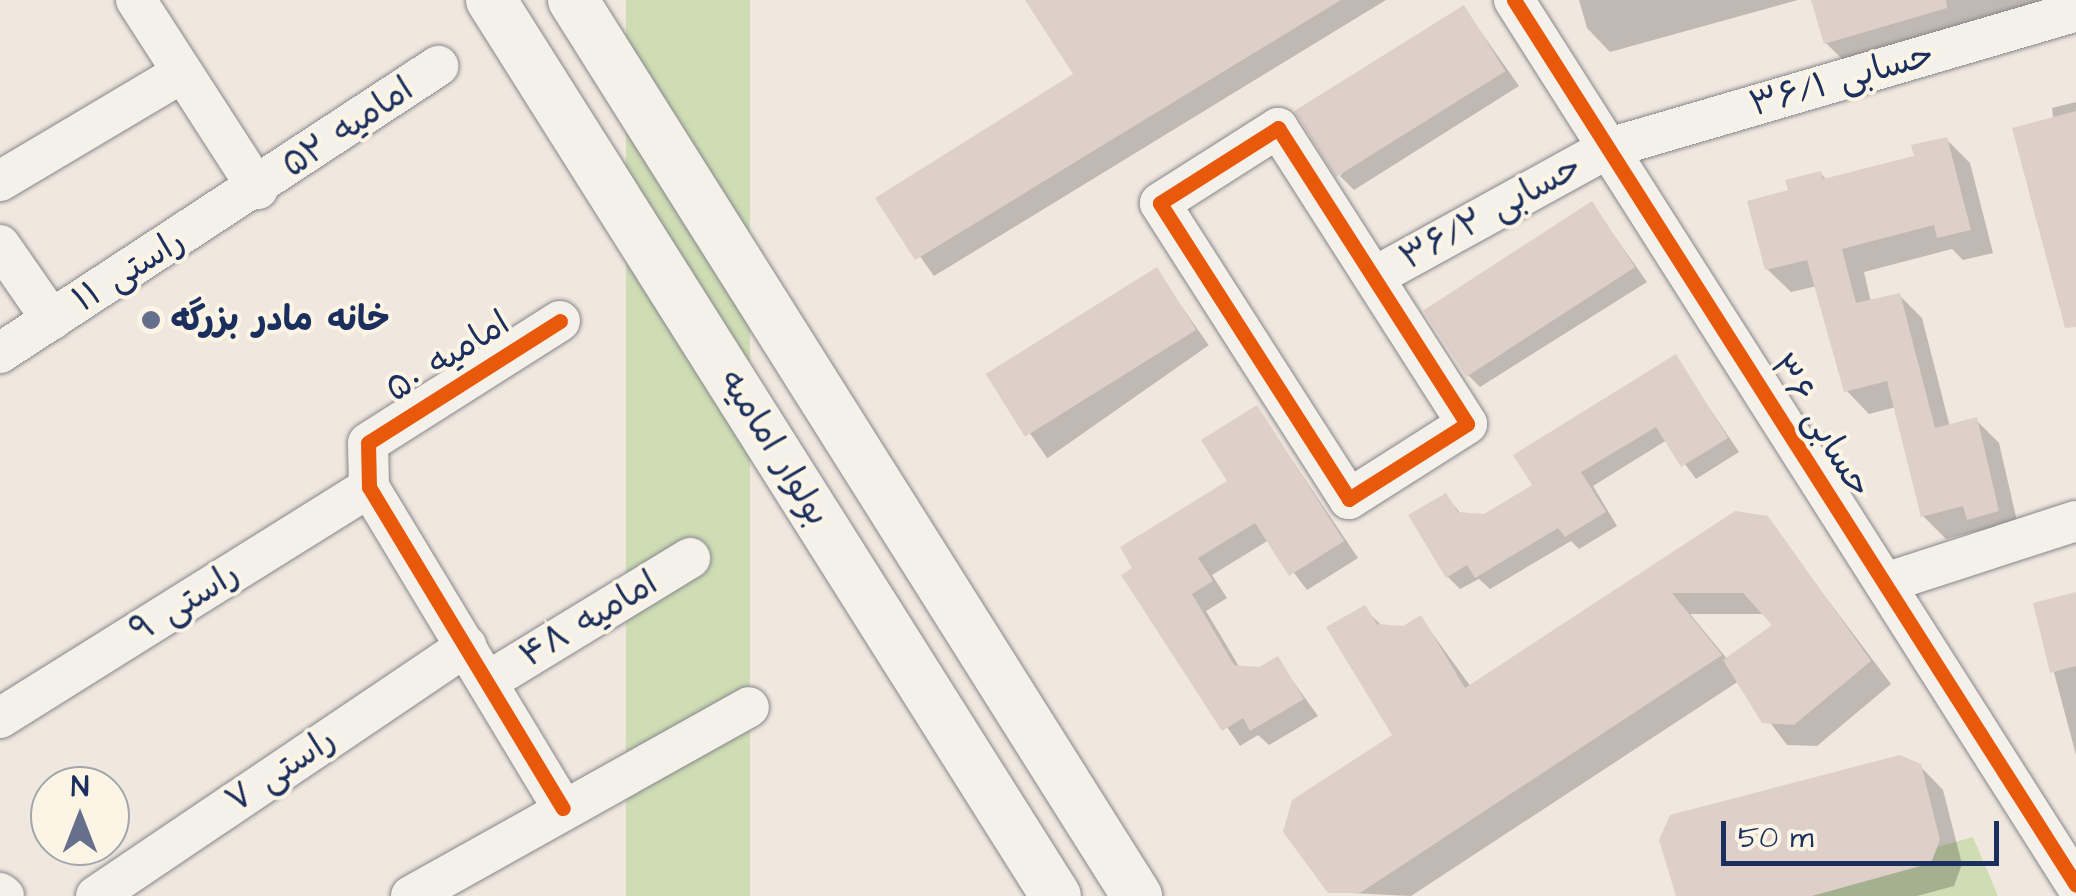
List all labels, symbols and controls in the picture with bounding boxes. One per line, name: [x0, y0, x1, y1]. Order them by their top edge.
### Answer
street label: حسابی ۳۶/۱: [1745, 34, 1939, 126]
street label: امامیه ۵۲: [274, 69, 422, 187]
street label: حسابی ۳۶/۲: [1393, 146, 1589, 280]
street label: راستی ۱۱: [65, 220, 193, 322]
place label: خانه مادر بزرگه: [171, 299, 390, 341]
street label: امامیه ۵۰: [378, 303, 518, 411]
marker: خانه مادر بزرگه: [140, 309, 162, 331]
street label: حسابی ۳۶: [1760, 347, 1880, 505]
street label: بولوار امامیه: [710, 362, 838, 534]
street label: راستی ۹: [123, 553, 247, 653]
street label: امامیه ۴۸: [512, 563, 666, 677]
street label: راستی ۷: [218, 719, 344, 823]
north arrow: [30, 766, 130, 866]
text: N: [71, 768, 89, 807]
scale bar: [1726, 801, 2004, 863]
text: 50 m: [1738, 817, 1814, 859]

